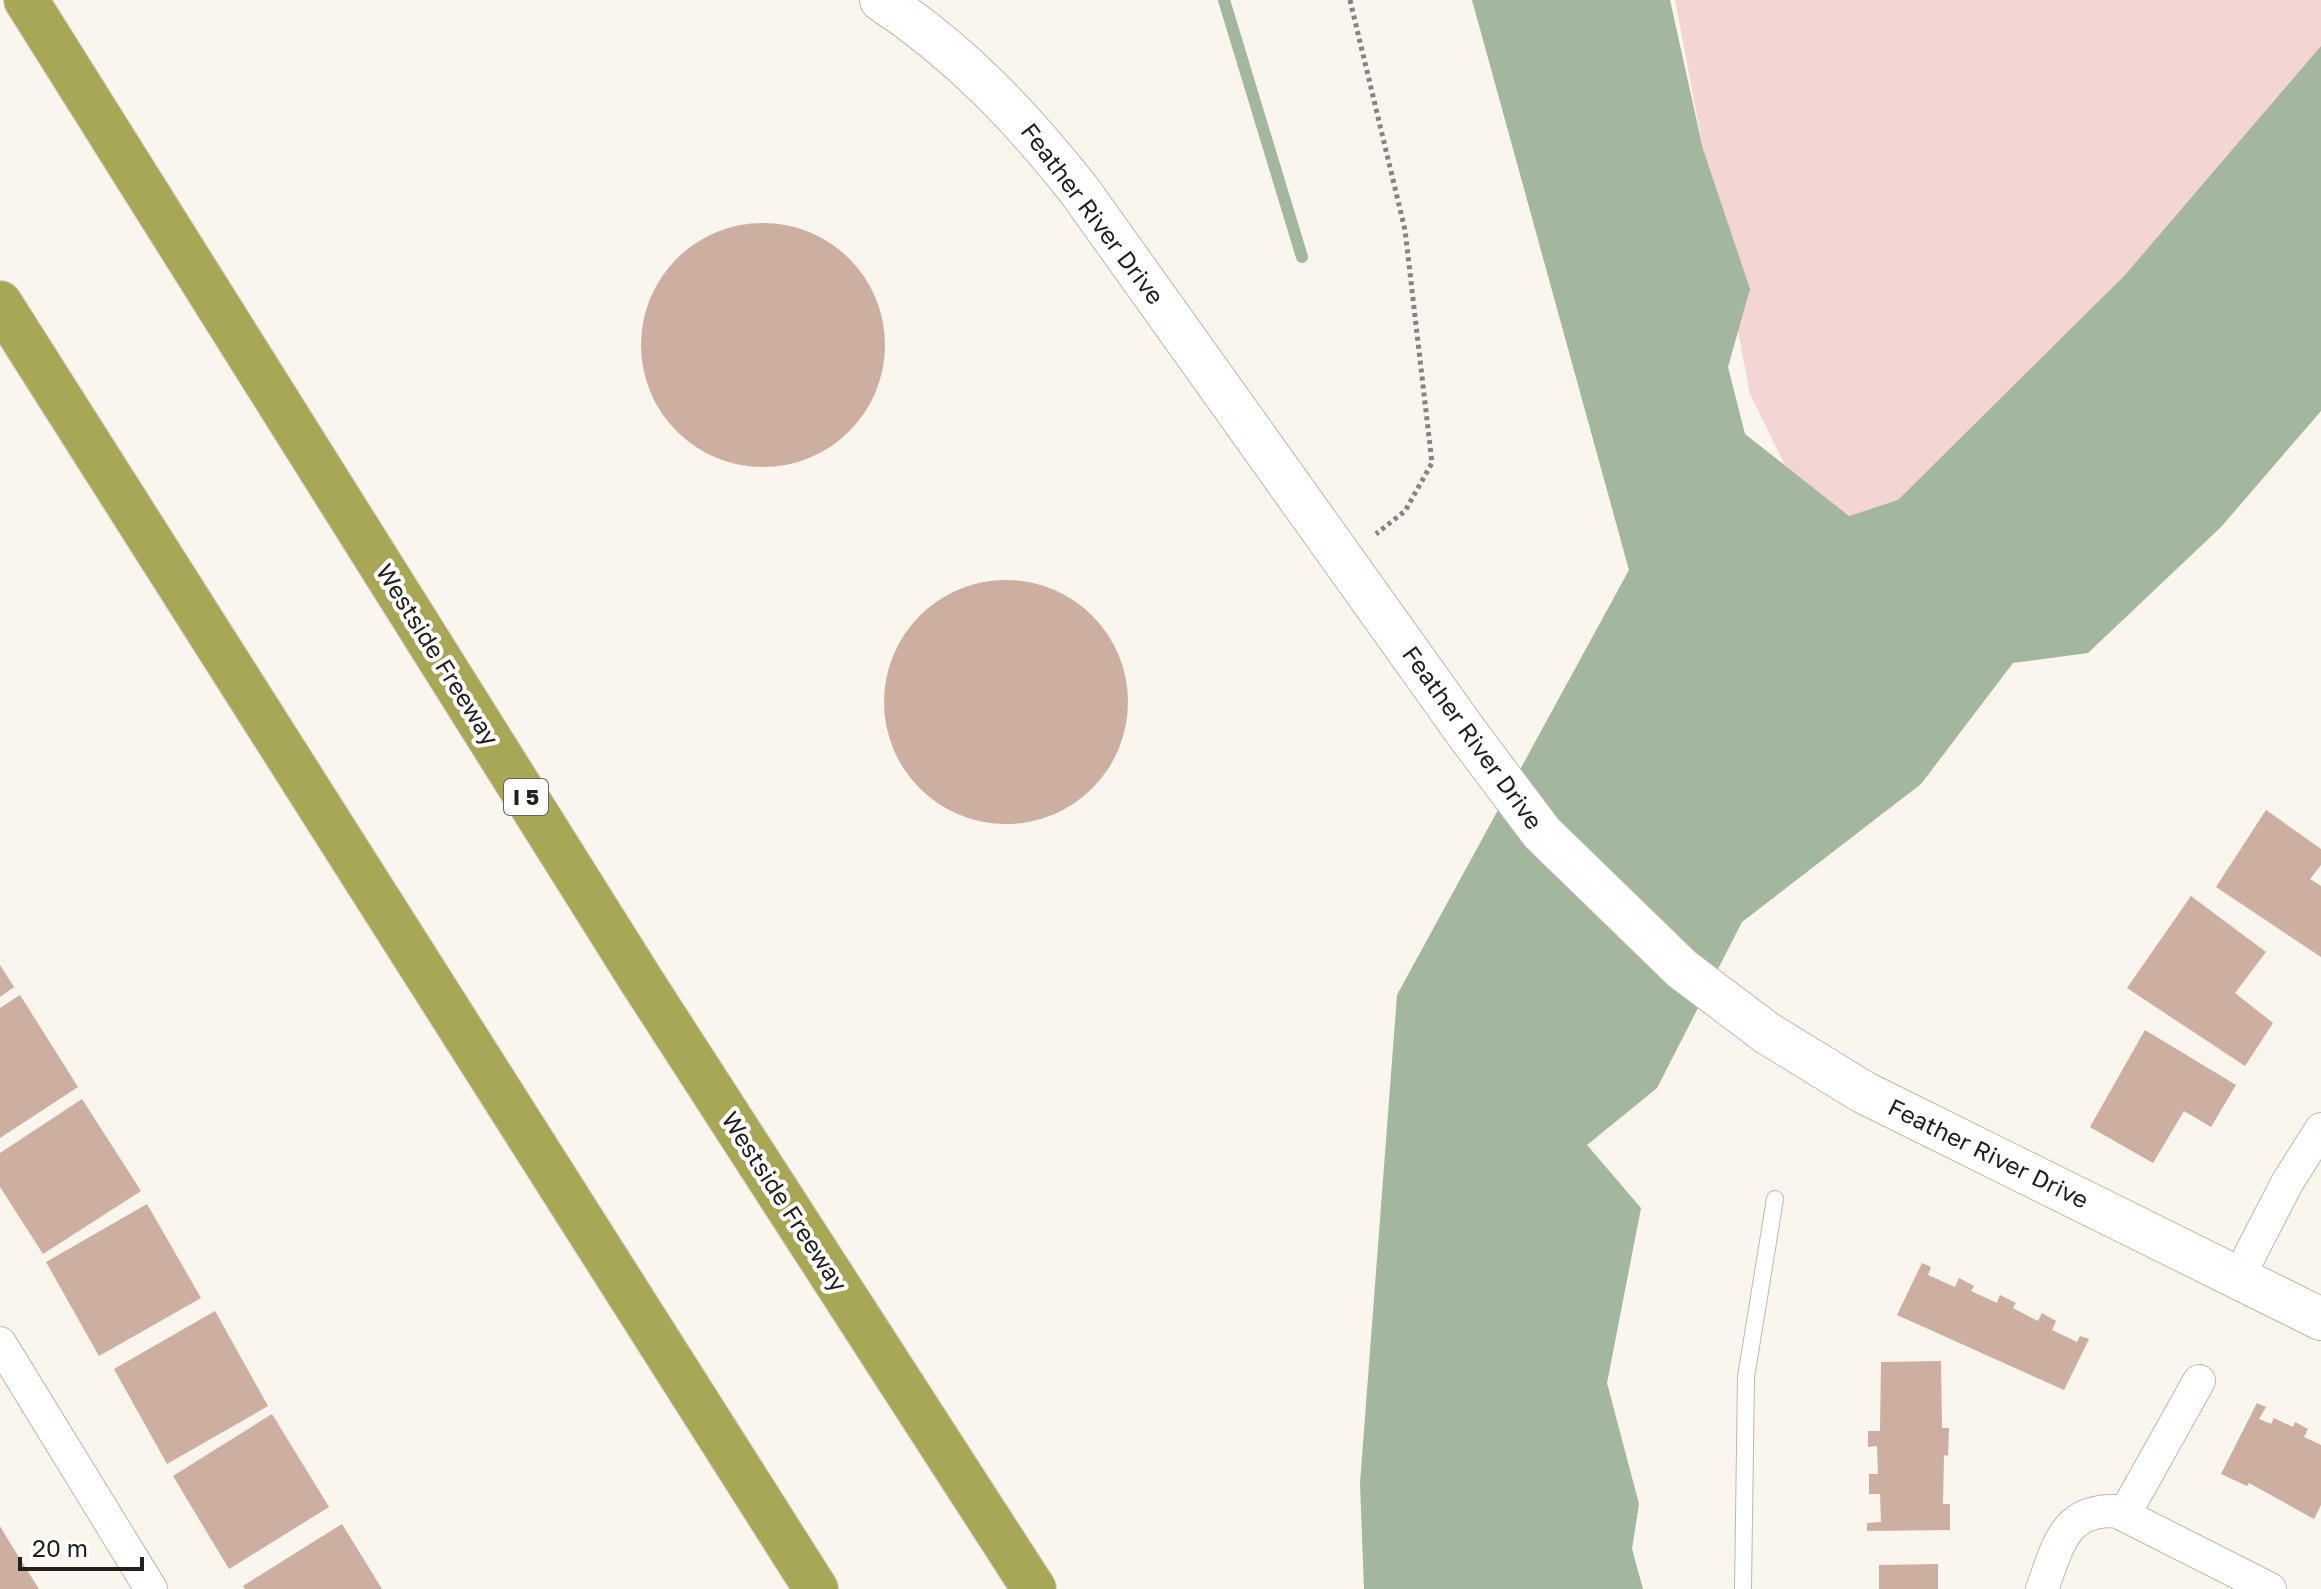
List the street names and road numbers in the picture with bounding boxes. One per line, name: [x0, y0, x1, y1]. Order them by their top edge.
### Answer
street label: Feather River Drive: [1016, 117, 1171, 309]
street label: Westside Freeway: [371, 558, 506, 750]
street label: Feather River Drive: [1397, 640, 1549, 834]
road number: I 5: [504, 779, 548, 815]
street label: Feather River Drive: [1884, 1092, 2094, 1214]
street label: Westside Freeway: [716, 1106, 854, 1297]

